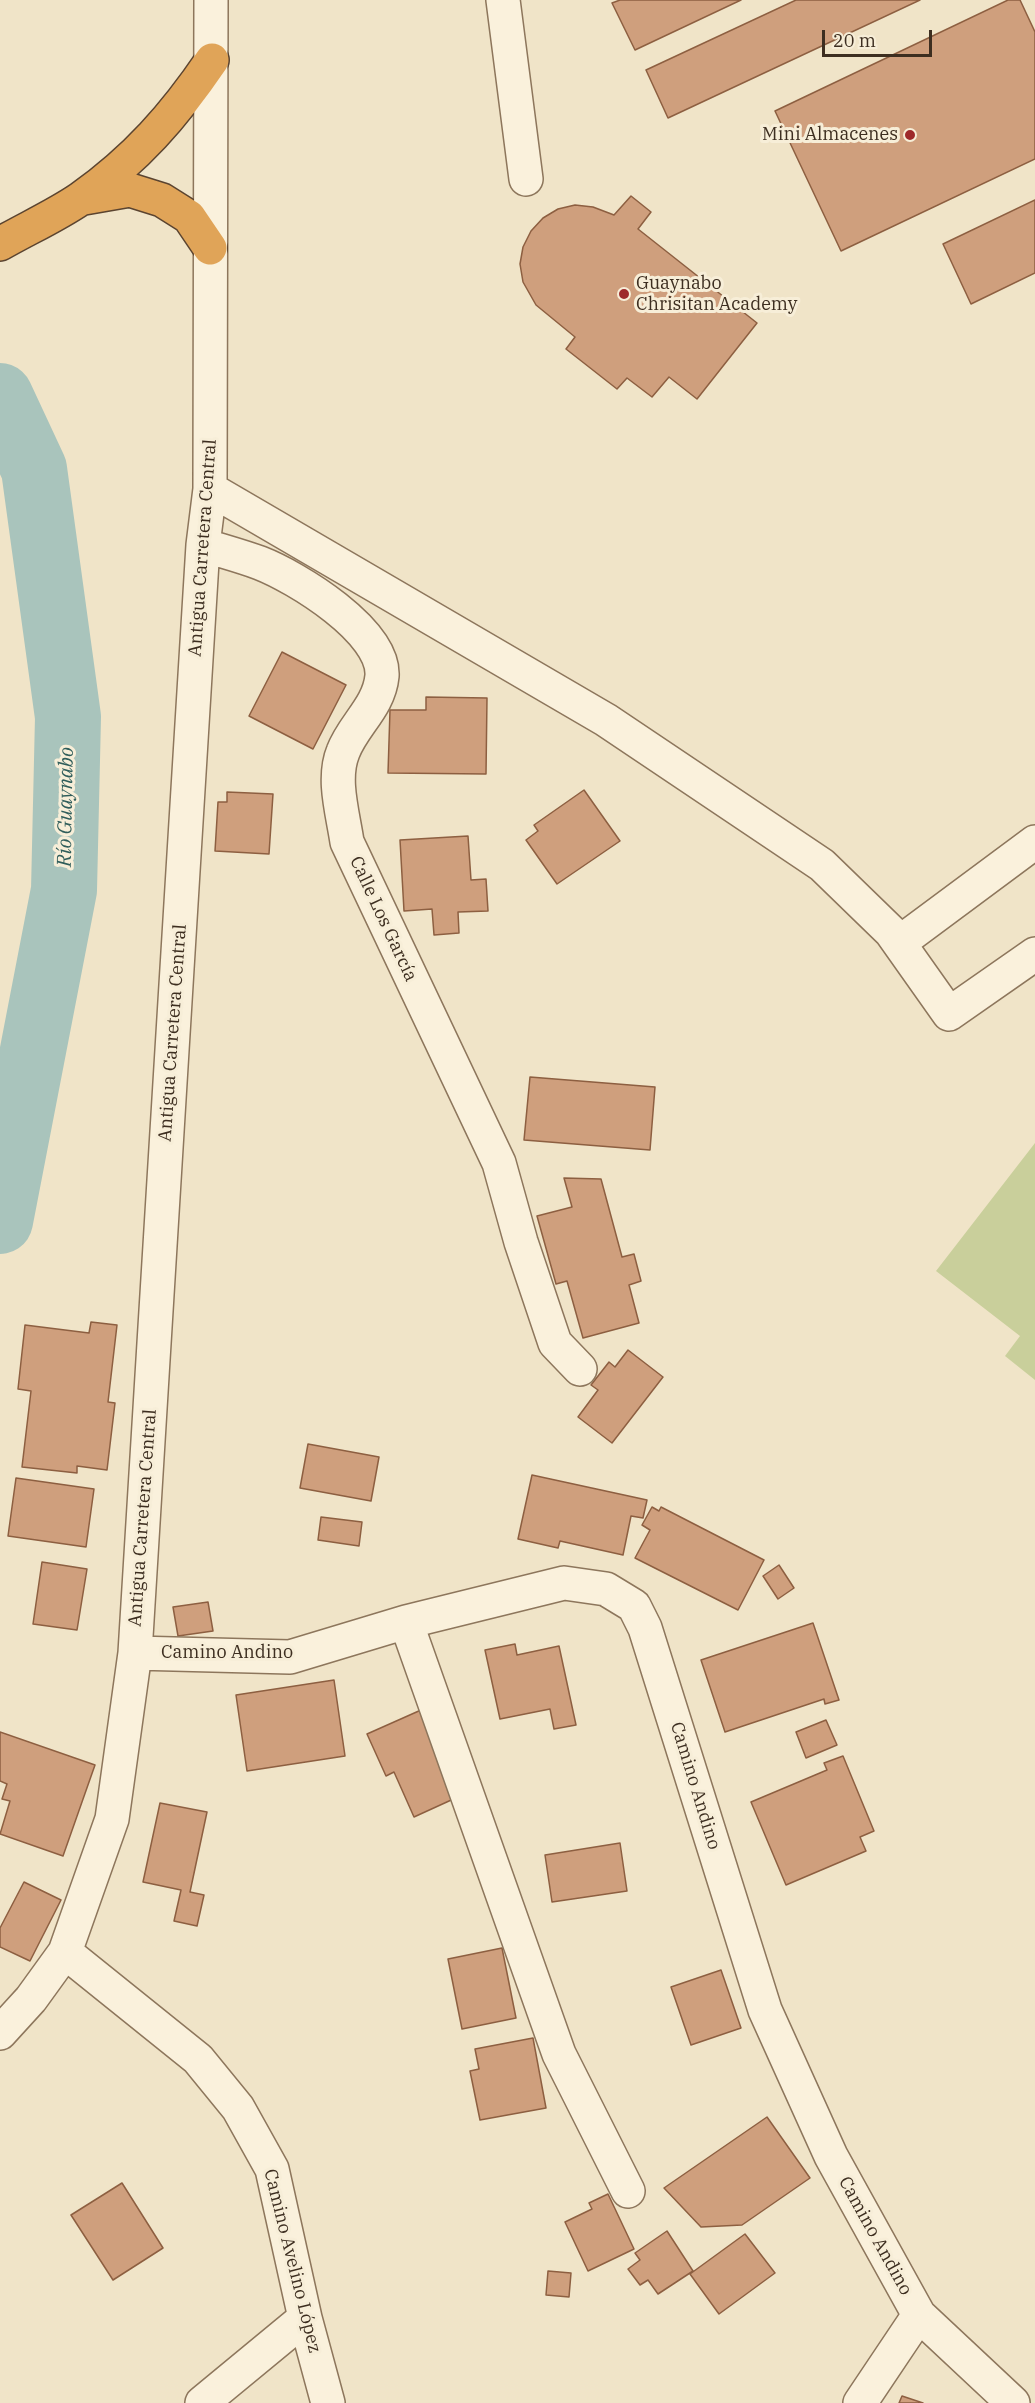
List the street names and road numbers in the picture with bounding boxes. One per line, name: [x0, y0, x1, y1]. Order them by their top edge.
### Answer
street label: Antigua Carretera Central: [185, 439, 221, 657]
street label: Calle Los García: [345, 853, 421, 985]
street label: Antigua Carretera Central: [155, 924, 191, 1142]
street label: Antigua Carretera Central: [125, 1409, 161, 1627]
street label: Camino Andino: [161, 1642, 293, 1664]
street label: Camino Andino: [665, 1720, 725, 1852]
street label: Camino Avelino López: [259, 2167, 325, 2355]
street label: Camino Andino: [834, 2173, 916, 2299]

